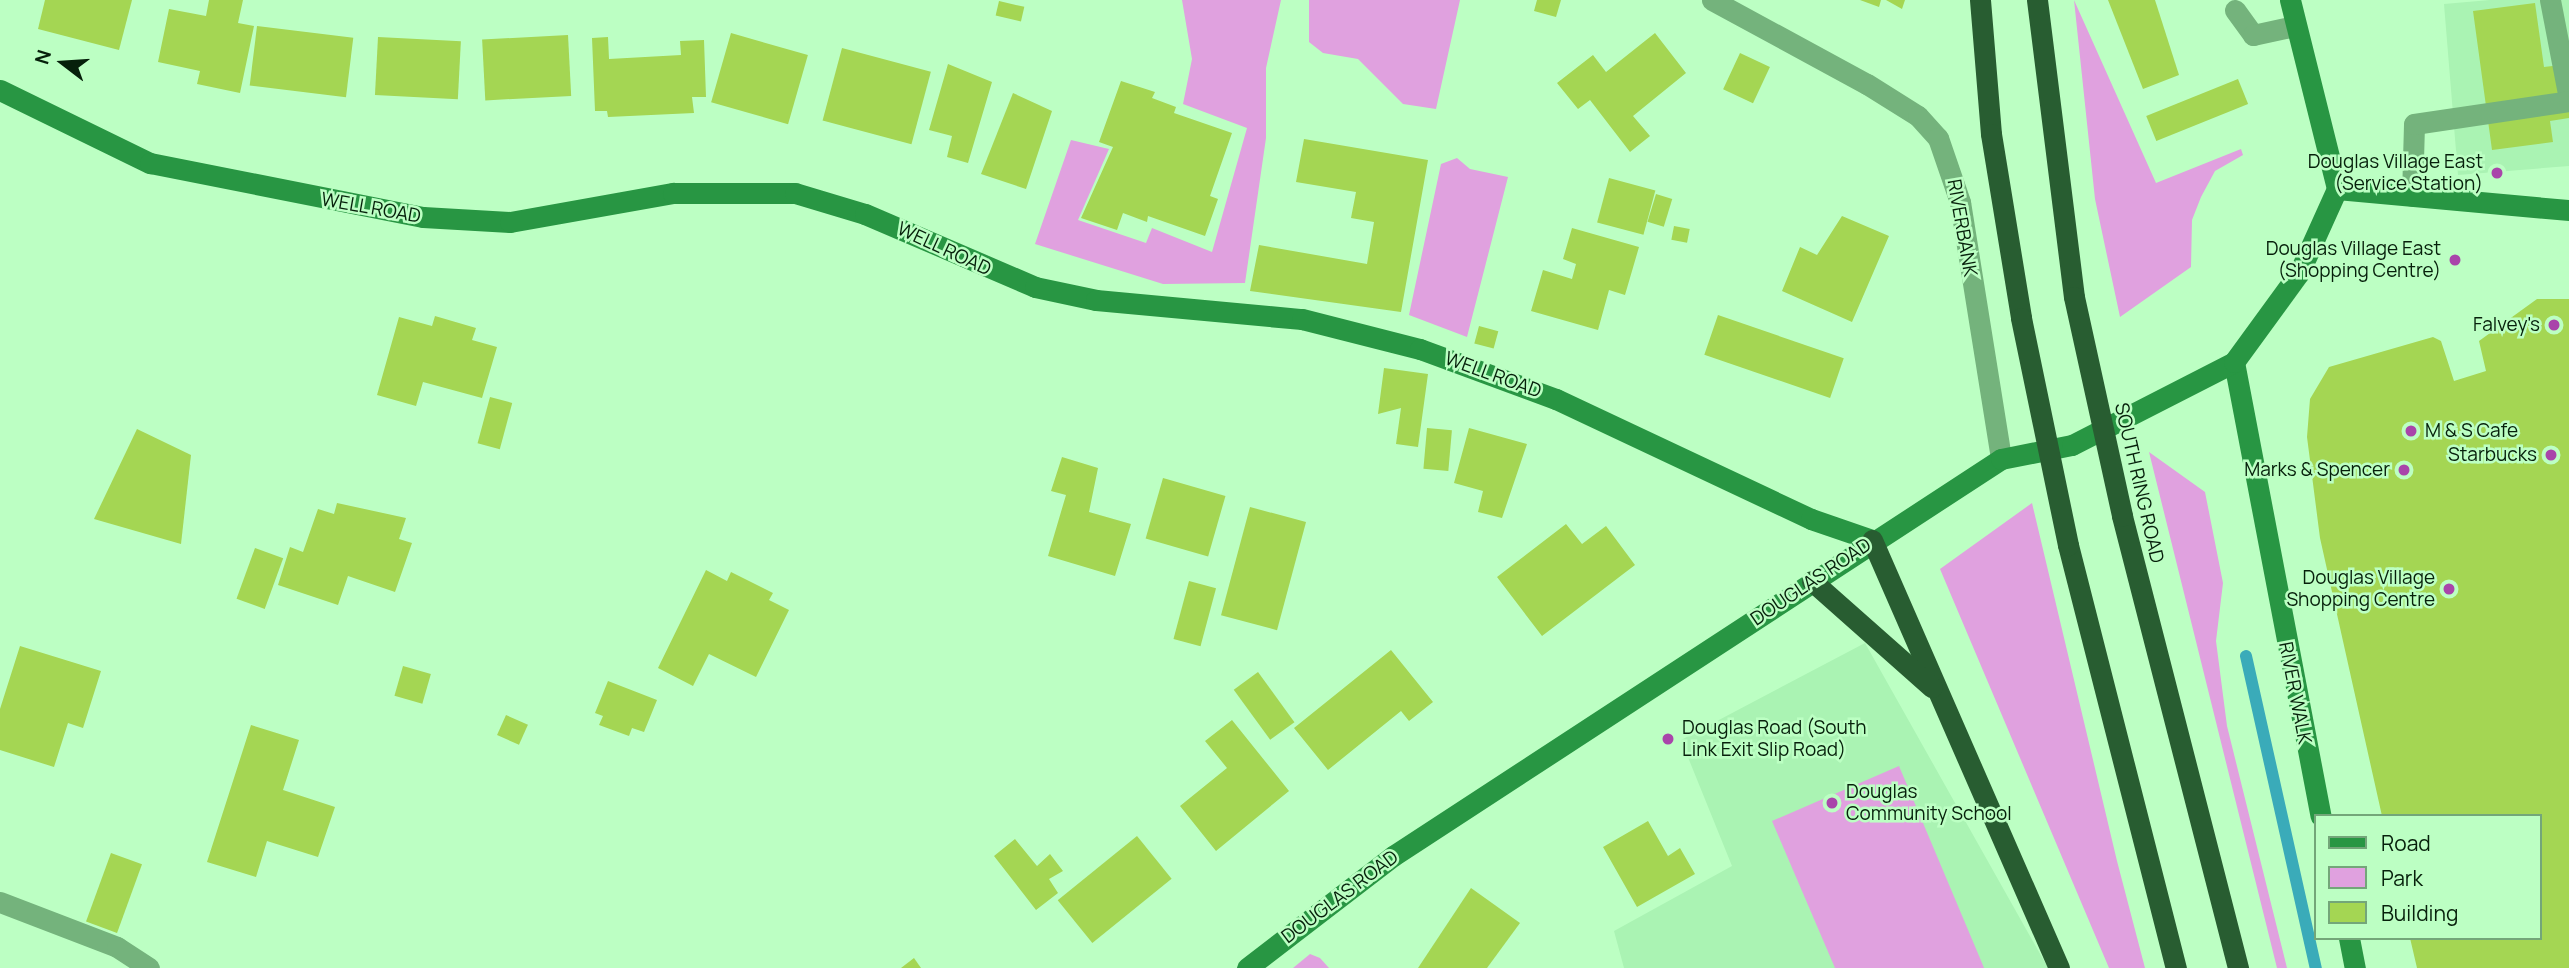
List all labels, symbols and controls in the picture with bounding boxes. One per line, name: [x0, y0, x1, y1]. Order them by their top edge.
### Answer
north arrow: [28, 28, 98, 98]
text: N: [28, 47, 57, 67]
place label: Douglas Village East (Service Station): [2308, 151, 2483, 195]
marker: Douglas Village East (Service Station): [2489, 165, 2505, 181]
street label: RIVERBANK: [1942, 177, 1982, 279]
street label: WELL ROAD: [319, 188, 423, 228]
street label: WELL ROAD: [893, 217, 995, 281]
place label: Douglas Village East (Shopping Centre): [2266, 238, 2441, 282]
marker: Douglas Village East (Shopping Centre): [2447, 252, 2463, 268]
place label: Falvey's: [2473, 314, 2540, 336]
marker: Falvey's: [2546, 317, 2562, 333]
street label: WELL ROAD: [1441, 347, 1545, 403]
street label: SOUTH RING ROAD: [2109, 401, 2169, 565]
place label: M & S Cafe: [2425, 420, 2518, 442]
marker: M & S Cafe: [2403, 423, 2419, 439]
place label: Starbucks: [2448, 444, 2537, 466]
marker: Starbucks: [2543, 447, 2559, 463]
place label: Marks & Spencer: [2244, 459, 2390, 481]
marker: Marks & Spencer: [2396, 462, 2412, 478]
street label: DOUGLAS ROAD: [1746, 533, 1876, 631]
place label: Douglas Village Shopping Centre: [2286, 567, 2435, 611]
marker: Douglas Village Shopping Centre: [2441, 581, 2457, 597]
street label: RIVER WALK: [2274, 640, 2316, 746]
place label: Douglas Road (South Link Exit Slip Road): [1682, 717, 1867, 761]
marker: Douglas Road (South Link Exit Slip Road): [1660, 731, 1676, 747]
place label: Douglas Community School: [1846, 781, 2012, 825]
marker: Douglas Community School: [1824, 795, 1840, 811]
legend: [2314, 814, 2541, 940]
text: Road: [2381, 829, 2431, 857]
street label: DOUGLAS ROAD: [1277, 846, 1403, 948]
text: Park: [2381, 864, 2423, 892]
text: Building: [2381, 899, 2458, 927]

